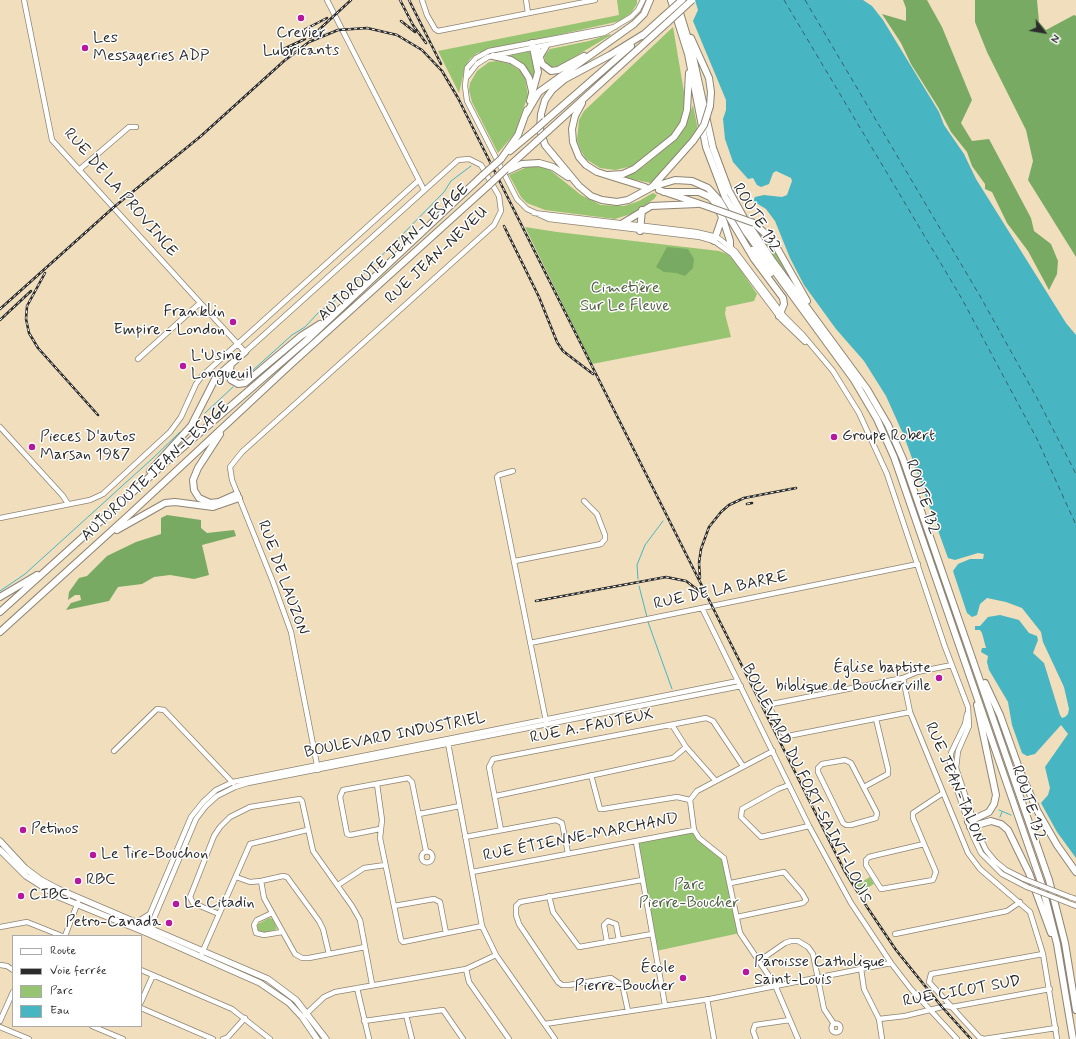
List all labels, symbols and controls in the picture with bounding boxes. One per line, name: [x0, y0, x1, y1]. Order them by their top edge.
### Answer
north arrow: [1024, 12, 1064, 52]
marker: Crevier Lubricants: [296, 13, 306, 23]
place label: Crevier Lubricants: [263, 24, 339, 62]
place label: Les Messageries ADP: [93, 29, 209, 67]
text: N: [1046, 31, 1062, 45]
marker: Les Messageries ADP: [80, 43, 90, 53]
street label: RUE DE LA PROVINCE: [59, 125, 181, 261]
street label: AUTOROUTE JEAN-LESAGE: [315, 180, 473, 326]
street label: ROUTE 132: [727, 180, 785, 256]
street label: RUE JEAN-NEVEU: [382, 203, 492, 309]
park label: Cimetière Sur Le Fleuve: [580, 279, 670, 317]
place label: Franklin Empire - London: [113, 303, 225, 341]
marker: Franklin Empire - London: [228, 317, 238, 327]
place label: L'Usine Longueuil: [191, 347, 253, 385]
marker: L'Usine Longueuil: [178, 361, 188, 371]
street label: AUTOROUTE JEAN-LESAGE: [78, 398, 234, 546]
place label: Groupe Robert: [842, 427, 935, 447]
place label: Pieces D'autos Marsan 1987: [40, 428, 136, 466]
marker: Groupe Robert: [829, 432, 839, 442]
marker: Pieces D'autos Marsan 1987: [27, 442, 37, 452]
street label: ROUTE 132: [900, 457, 944, 537]
street label: RUE DE LAUZON: [252, 518, 312, 638]
street label: RUE DE LA BARRE: [652, 567, 790, 615]
place label: Église baptiste biblique de Boucherville: [776, 659, 931, 697]
street label: BOULEVARD DU FORT-SAINT-LOUIS: [737, 661, 875, 907]
marker: Église baptiste biblique de Boucherville: [934, 673, 944, 683]
street label: RUE A.-FAUTEUX: [529, 706, 655, 748]
street label: BOULEVARD INDUSTRIEL: [303, 709, 487, 763]
street label: RUE JEAN-TALON: [920, 720, 988, 846]
street label: ROUTE 132: [1006, 763, 1050, 843]
street label: RUE ÉTIENNE-MARCHAND: [482, 810, 680, 866]
place label: Petinos: [31, 820, 79, 840]
marker: Petinos: [18, 825, 28, 835]
place label: Le Tire-Bouchon: [101, 845, 208, 865]
marker: Le Tire-Bouchon: [88, 850, 98, 860]
place label: RBC: [86, 871, 115, 891]
marker: RBC: [73, 876, 83, 886]
park label: Parc Pierre-Boucher: [639, 876, 739, 914]
place label: CIBC: [29, 886, 69, 906]
marker: CIBC: [16, 891, 26, 901]
place label: Le Citadin: [184, 894, 255, 914]
marker: Le Citadin: [171, 899, 181, 909]
place label: Petro-Canada: [65, 913, 161, 933]
marker: Petro-Canada: [164, 918, 174, 928]
legend: [12, 935, 142, 1027]
text: Route: [50, 943, 76, 959]
place label: Paroisse Catholique Saint-Louis: [754, 953, 885, 991]
place label: École Pierre-Boucher: [575, 959, 675, 997]
text: Voie ferrée: [50, 963, 107, 979]
marker: Paroisse Catholique Saint-Louis: [741, 967, 751, 977]
street label: RUE CICOT SUD: [902, 972, 1022, 1012]
marker: École Pierre-Boucher: [678, 973, 688, 983]
text: Parc: [50, 983, 73, 999]
text: Eau: [50, 1003, 69, 1019]

